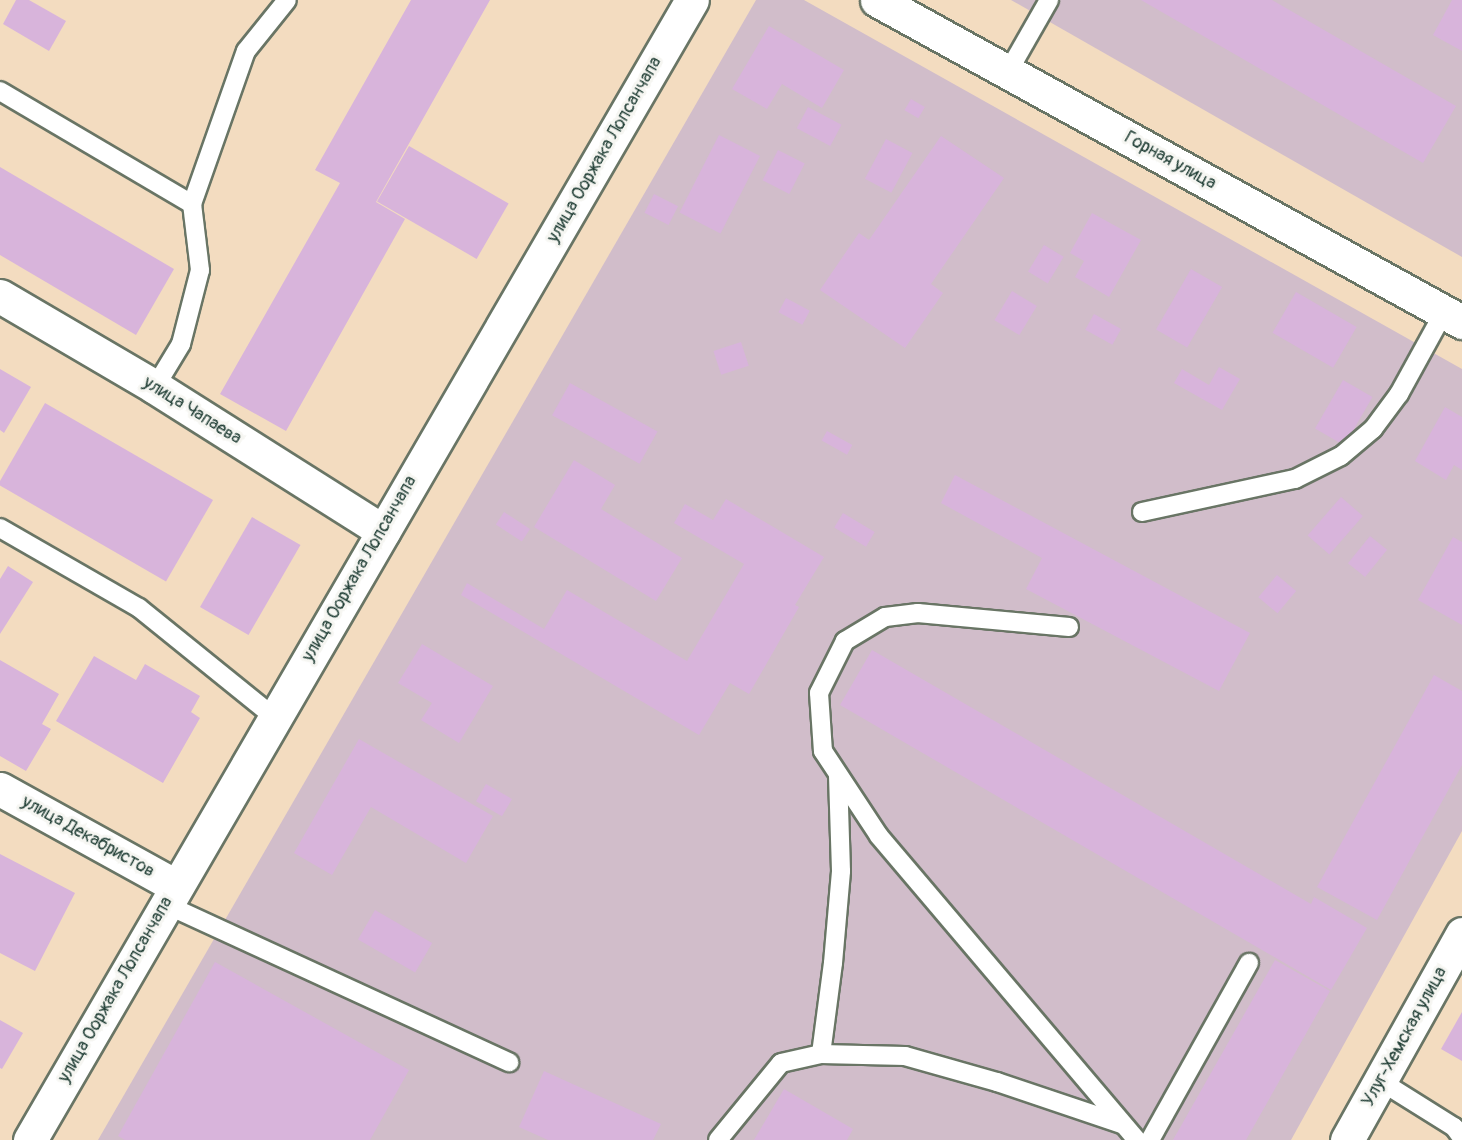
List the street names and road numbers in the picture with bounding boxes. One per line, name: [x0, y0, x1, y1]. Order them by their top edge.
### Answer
street label: улица Ооржака Лопсанчапа: [543, 53, 667, 247]
street label: Горная улица: [1120, 127, 1220, 195]
street label: улица Чапаева: [139, 372, 245, 450]
street label: улица Ооржака Лопсанчапа: [298, 472, 422, 666]
street label: улица Декабристов: [18, 792, 158, 882]
street label: улица Ооржака Лопсанчапа: [54, 893, 178, 1087]
street label: Улуг-Хемская улица: [1358, 963, 1452, 1111]

